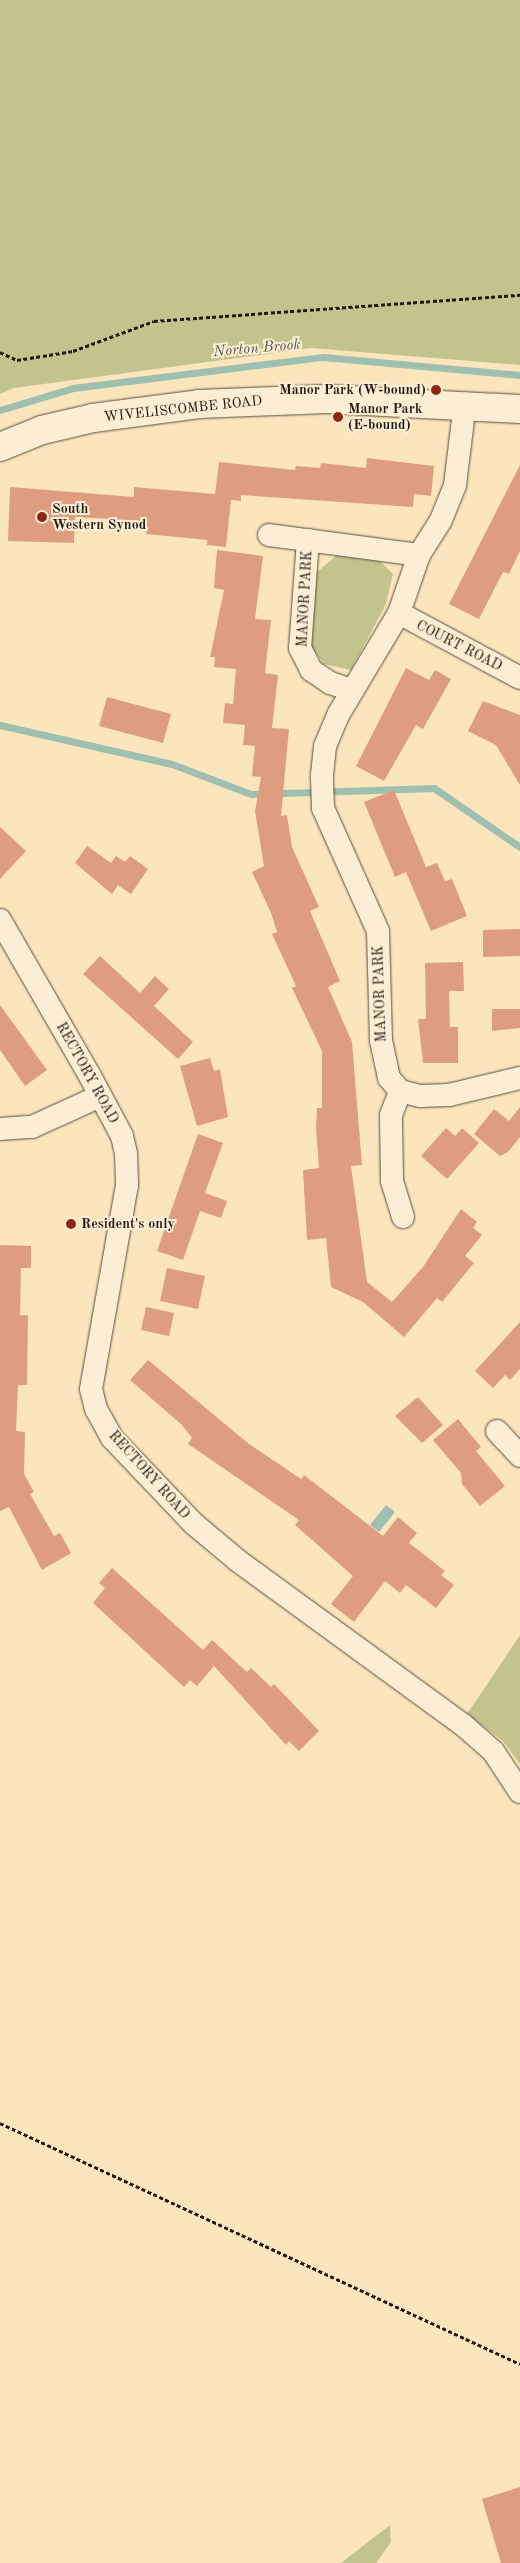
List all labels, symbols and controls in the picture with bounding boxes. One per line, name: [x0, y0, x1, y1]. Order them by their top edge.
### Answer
water label: Norton Brook: [213, 336, 301, 362]
place label: Manor Park (W-bound): [279, 382, 426, 398]
marker: Manor Park (W-bound): [430, 384, 442, 396]
street label: WIVELISCOMBE ROAD: [103, 392, 263, 426]
place label: Manor Park (E-bound): [348, 401, 423, 434]
marker: Manor Park (E-bound): [332, 411, 344, 423]
place label: South Western Synod: [52, 501, 146, 534]
marker: South Western Synod: [36, 511, 48, 523]
street label: MANOR PARK: [294, 550, 316, 648]
street label: COURT ROAD: [413, 617, 505, 675]
street label: MANOR PARK: [370, 945, 390, 1043]
street label: RECTORY ROAD: [52, 1020, 122, 1126]
place label: Resident's only: [81, 1216, 175, 1232]
marker: Resident's only: [65, 1218, 77, 1230]
street label: RECTORY ROAD: [105, 1427, 193, 1523]

